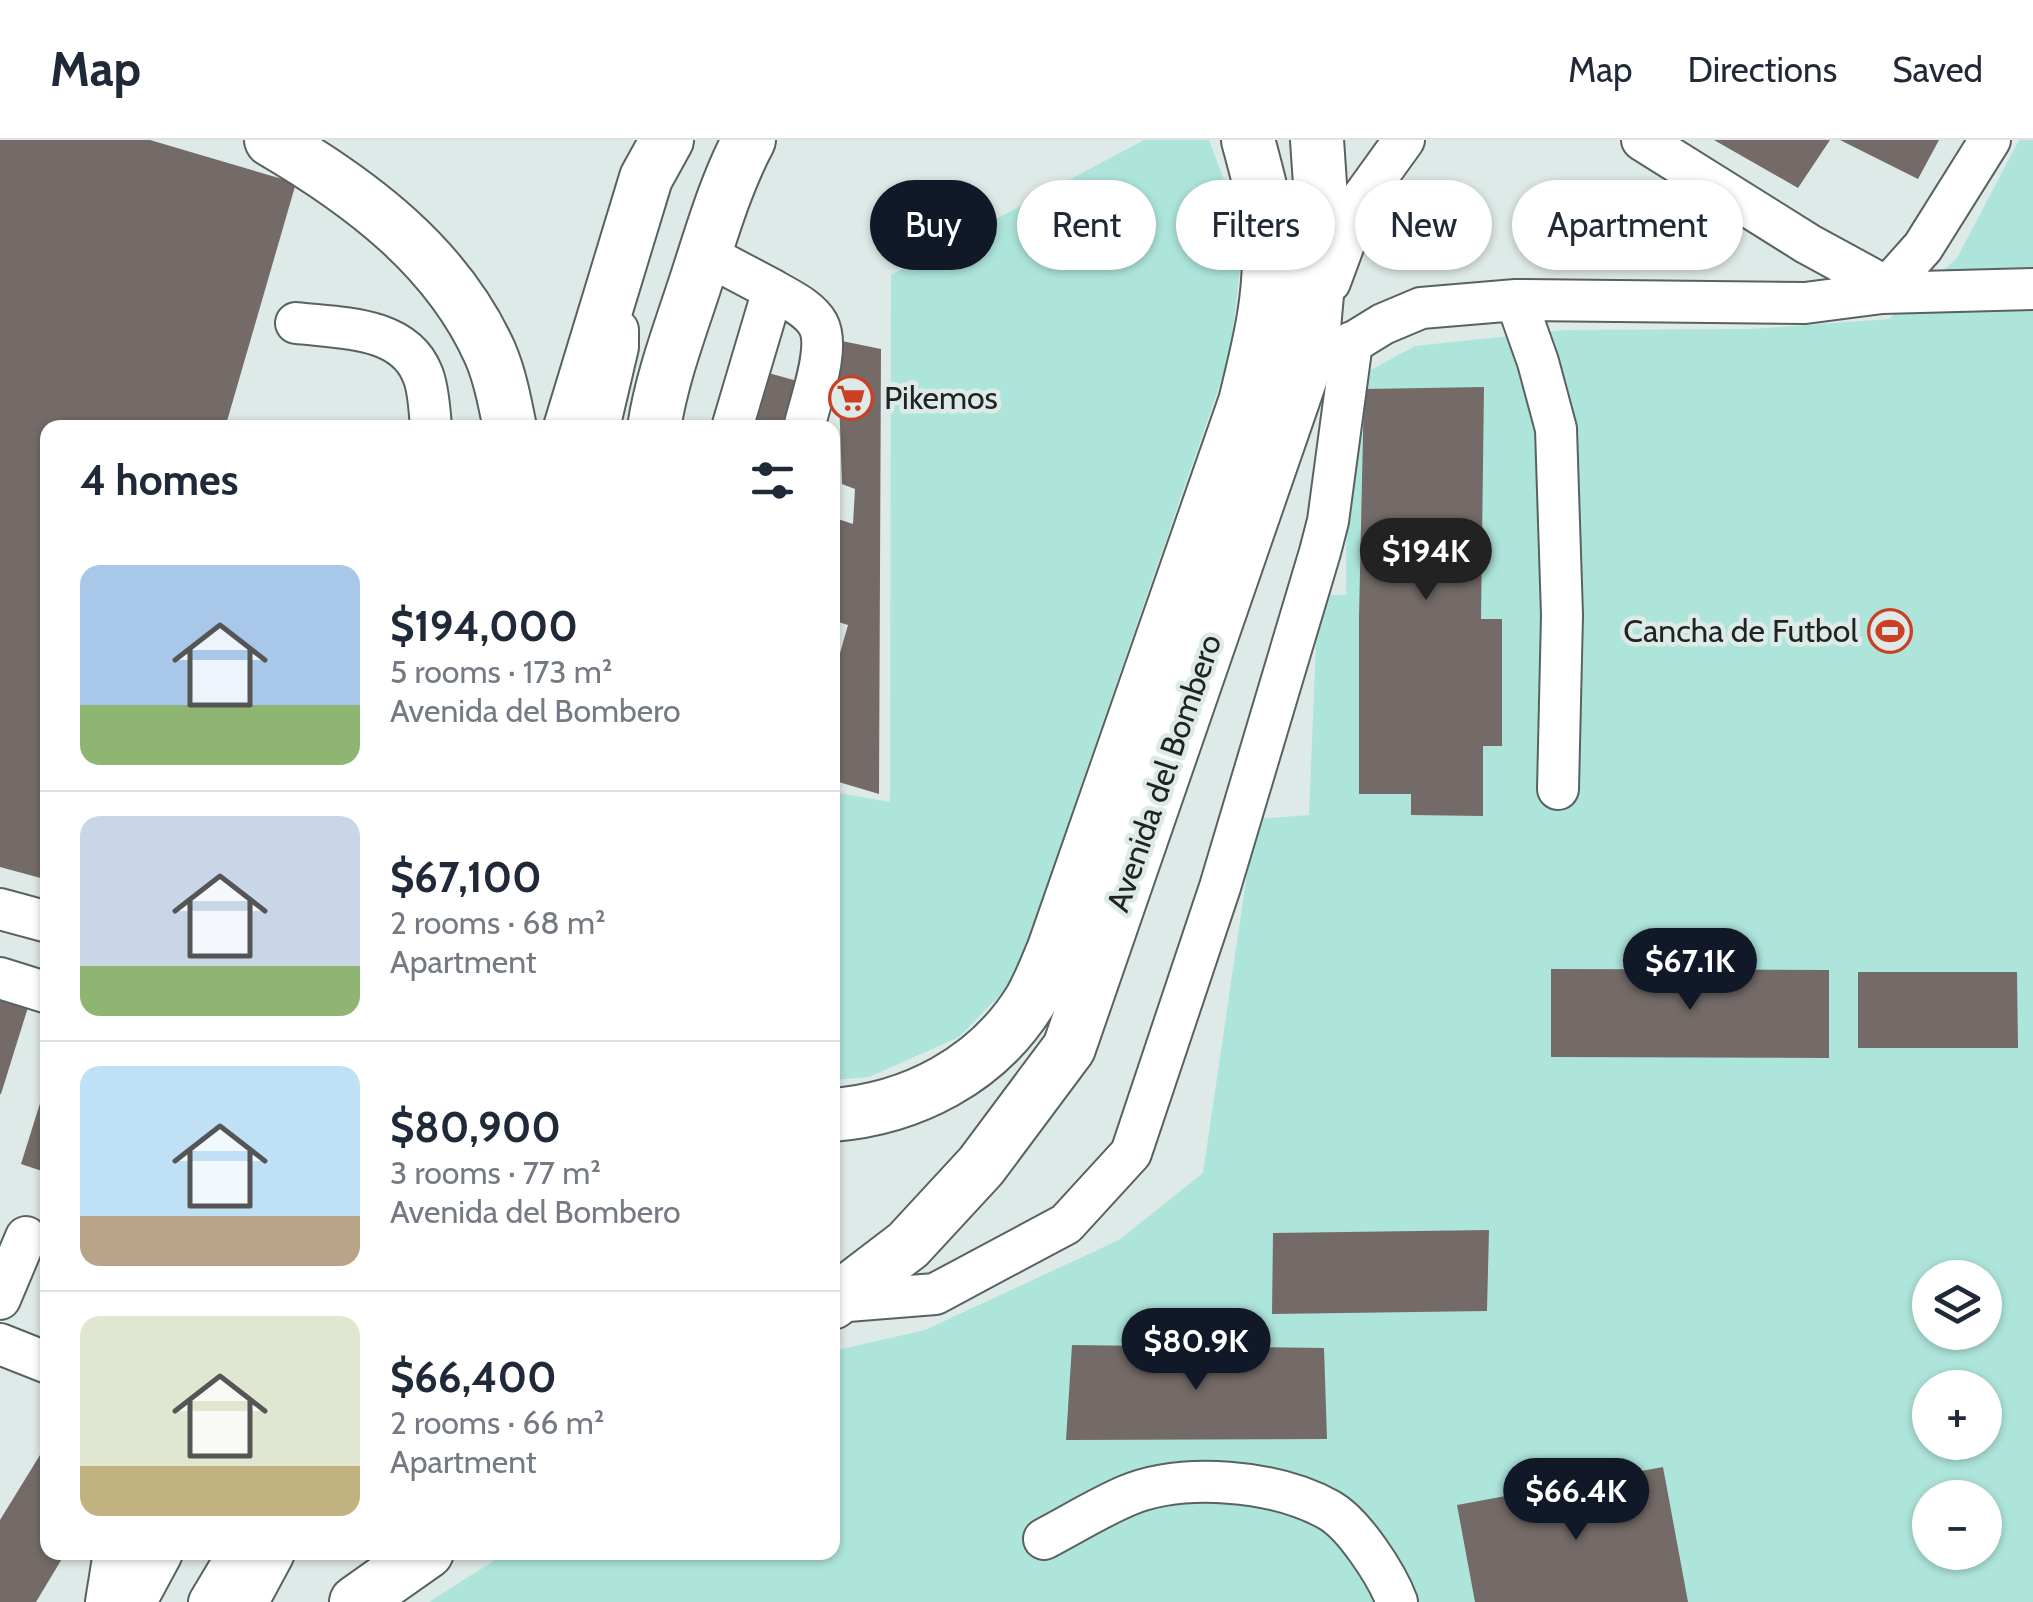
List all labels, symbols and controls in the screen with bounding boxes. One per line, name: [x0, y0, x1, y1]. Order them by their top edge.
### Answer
text: Map: [50, 40, 141, 98]
text: Map: [1568, 48, 1633, 91]
text: Directions: [1688, 48, 1837, 91]
text: Saved: [1892, 48, 1983, 91]
chip: Buy: [870, 180, 997, 270]
chip: Rent: [1017, 180, 1156, 270]
chip: Filters: [1176, 180, 1335, 270]
chip: New: [1355, 180, 1492, 270]
chip: Apartment: [1512, 180, 1743, 270]
supermarket icon: Pikemos: [828, 375, 874, 421]
place label: Pikemos: [884, 378, 998, 417]
icon: filters: [745, 453, 800, 508]
text: 4 homes: [80, 454, 239, 506]
pin: $194K: [1356, 518, 1496, 603]
text: $194K: [1382, 531, 1470, 570]
text: $194,000: [390, 600, 578, 652]
icon: home: [160, 605, 280, 725]
sports icon: Cancha de Futbol: [1867, 608, 1913, 654]
place label: Cancha de Futbol: [1623, 611, 1858, 650]
street label: Avenida del Bombero: [1098, 629, 1229, 917]
text: 5 rooms · 173 m²: [390, 652, 612, 691]
text: Avenida del Bombero: [390, 691, 681, 730]
text: $67,100: [390, 851, 542, 903]
icon: home: [160, 856, 280, 976]
text: 2 rooms · 68 m²: [390, 903, 606, 942]
pin: $67.1K: [1609, 928, 1771, 1013]
text: $67.1K: [1645, 941, 1735, 980]
text: Apartment: [390, 942, 537, 981]
text: $80,900: [390, 1101, 561, 1153]
icon: home: [160, 1106, 280, 1226]
text: 3 rooms · 77 m²: [390, 1153, 601, 1192]
text: Avenida del Bombero: [390, 1192, 681, 1231]
map controls: [1912, 1260, 2002, 1570]
button: layers: [1912, 1260, 2002, 1350]
pin: $80.9K: [1115, 1308, 1277, 1393]
text: $80.9K: [1144, 1321, 1248, 1360]
text: $66,400: [390, 1351, 557, 1403]
icon: home: [160, 1356, 280, 1476]
button: +: [1912, 1370, 2002, 1460]
text: 2 rooms · 66 m²: [390, 1403, 604, 1442]
text: Apartment: [390, 1442, 537, 1481]
pin: $66.4K: [1495, 1458, 1657, 1543]
text: $66.4K: [1525, 1471, 1627, 1510]
button: −: [1912, 1480, 2002, 1570]

